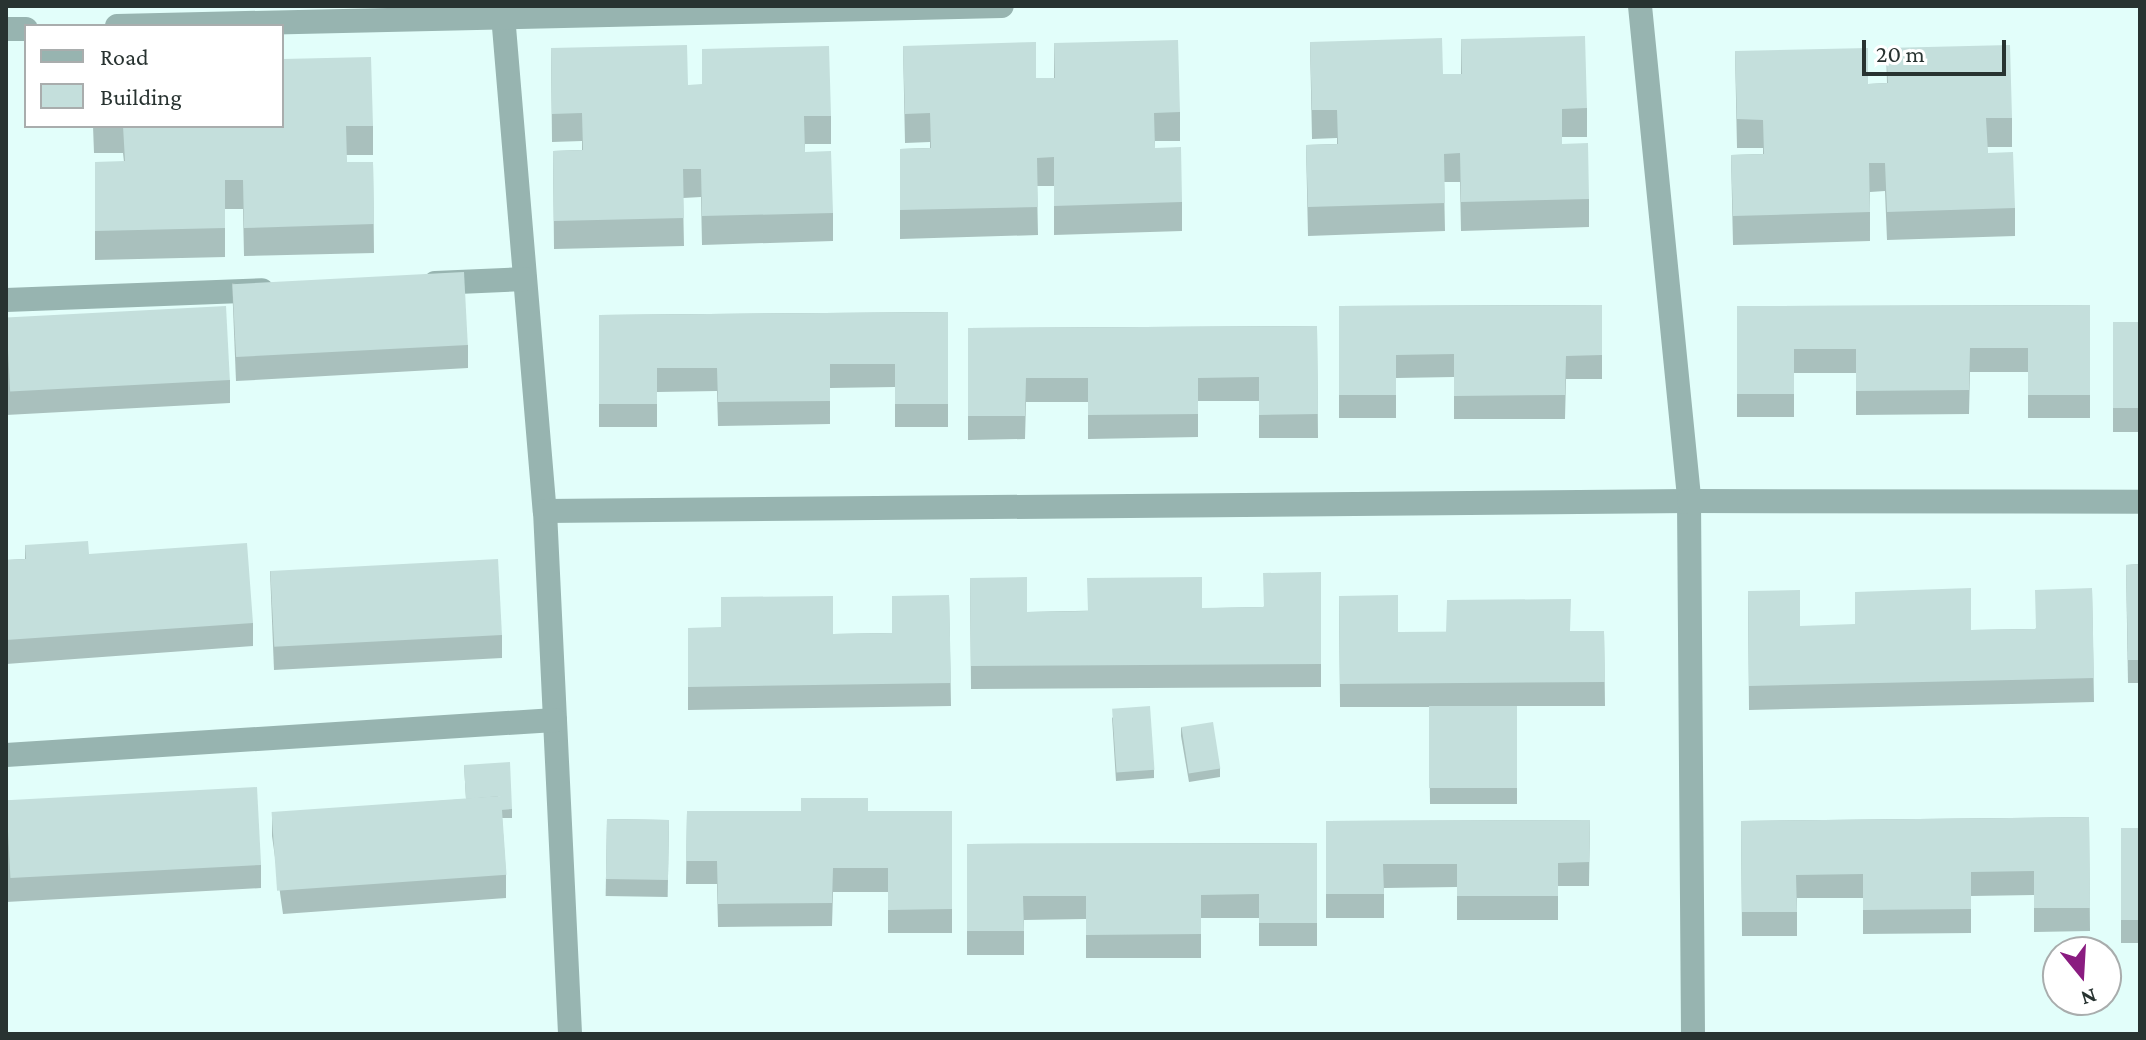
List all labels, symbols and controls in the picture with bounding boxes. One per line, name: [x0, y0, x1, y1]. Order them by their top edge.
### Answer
legend: [24, 24, 284, 128]
scale bar: [1866, 24, 2010, 74]
text: 20 m: [1876, 40, 1925, 67]
text: Road: [100, 43, 149, 70]
text: Building: [100, 83, 182, 110]
north arrow: [2042, 936, 2122, 1016]
text: N: [2078, 983, 2100, 1012]

